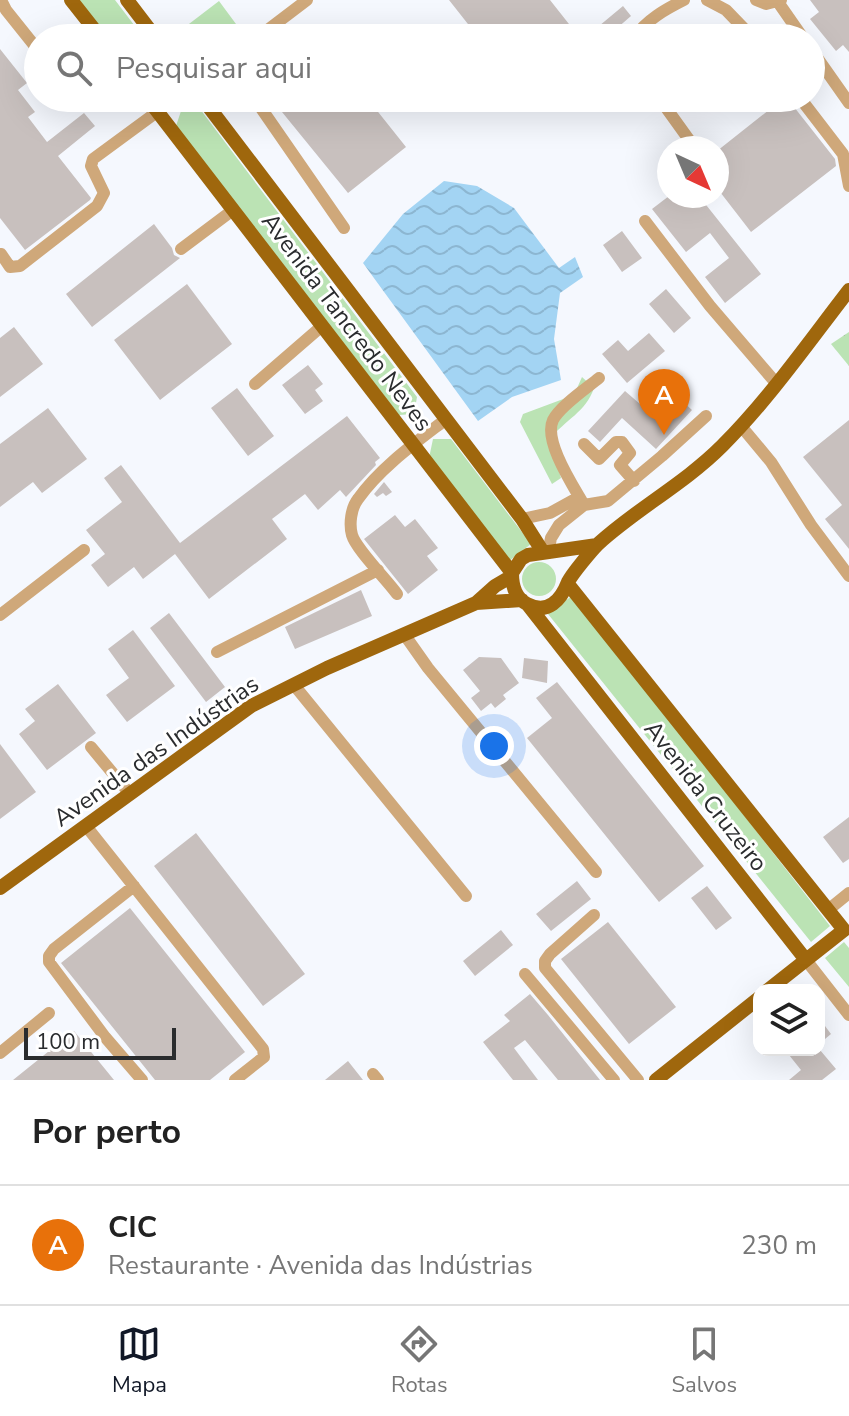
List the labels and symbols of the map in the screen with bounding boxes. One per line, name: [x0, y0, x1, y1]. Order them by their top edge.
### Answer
north arrow: [657, 136, 729, 208]
street label: Avenida Tancredo Neves: [254, 206, 440, 438]
pin: A: [638, 369, 690, 435]
street label: Avenida das Indústrias: [47, 668, 265, 834]
street label: Avenida Cruzeiro: [637, 714, 775, 878]
your location: [474, 726, 514, 766]
scale bar: [24, 1024, 176, 1060]

